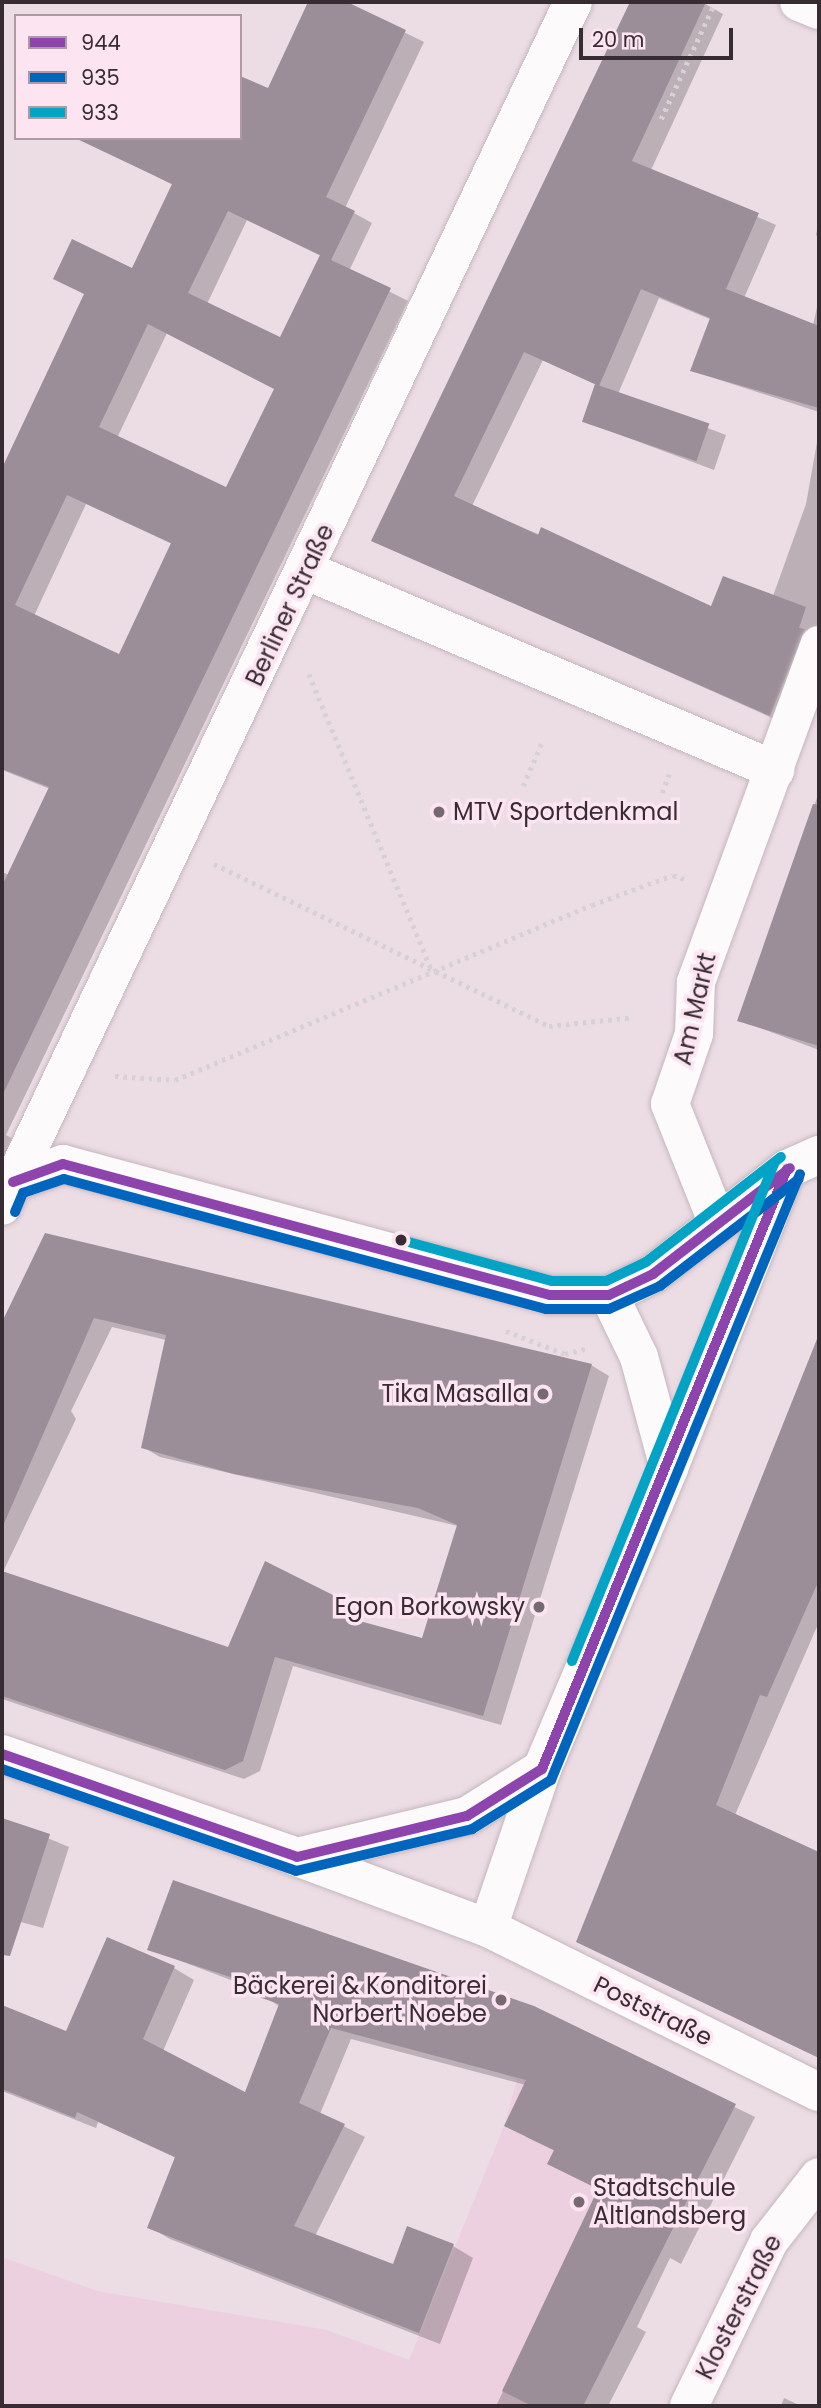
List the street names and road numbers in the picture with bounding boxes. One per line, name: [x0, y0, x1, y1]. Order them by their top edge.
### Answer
street label: Berliner Straße: [240, 520, 340, 690]
street label: Am Markt: [668, 950, 722, 1068]
street label: Poststraße: [589, 1970, 717, 2052]
street label: Klosterstraße: [690, 2230, 788, 2384]

